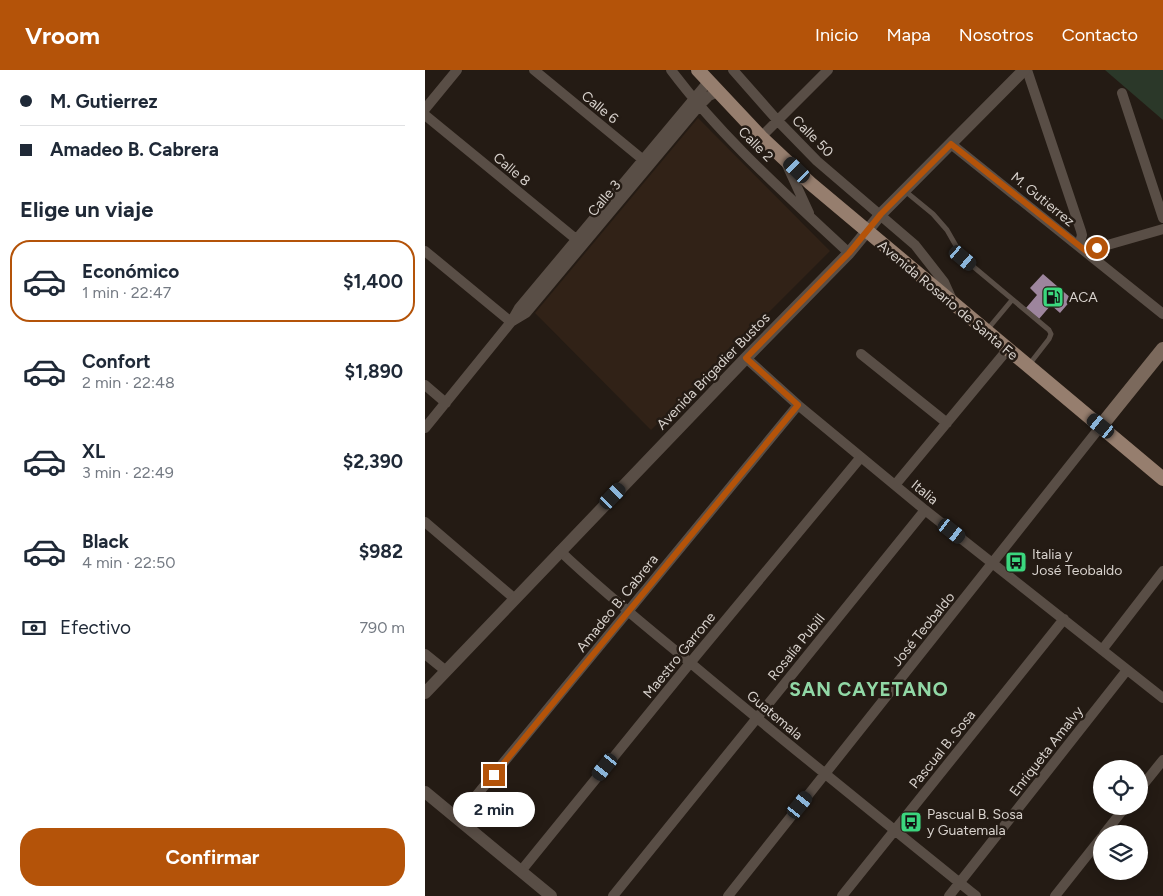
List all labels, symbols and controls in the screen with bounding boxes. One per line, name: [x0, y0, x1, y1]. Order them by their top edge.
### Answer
text: Vroom: [25, 21, 100, 50]
text: Inicio: [815, 24, 859, 46]
text: Mapa: [887, 24, 931, 46]
text: Nosotros: [959, 24, 1034, 46]
text: Contacto: [1062, 24, 1138, 46]
street label: Calle 6: [578, 87, 622, 127]
text: M. Gutierrez: [50, 90, 158, 113]
street label: Calle 50: [788, 112, 837, 161]
street label: Calle 2: [735, 123, 777, 165]
text: Amadeo B. Cabrera: [50, 138, 219, 161]
street label: Calle 8: [490, 149, 534, 190]
car: [781, 154, 813, 186]
street label: M. Gutierrez: [1007, 169, 1078, 230]
street label: Calle 3: [584, 177, 624, 220]
text: Elige un viaje: [20, 196, 153, 223]
street label: Avenida Rosario de Santa Fe: [874, 237, 1022, 364]
route start: [1086, 237, 1108, 259]
car: [946, 243, 979, 273]
icon: car: [22, 259, 67, 304]
text: Económico: [82, 260, 179, 283]
text: $1,400: [343, 270, 403, 293]
text: 1 min · 22:47: [82, 283, 171, 302]
fuel station icon: ACA: [1041, 285, 1065, 309]
place label: ACA: [1069, 289, 1098, 306]
street label: Avenida Brigadier Bustos: [653, 309, 774, 433]
icon: car: [22, 349, 67, 394]
text: Confort: [82, 350, 151, 373]
text: $1,890: [345, 360, 403, 383]
text: 2 min · 22:48: [82, 373, 175, 392]
car: [1084, 411, 1117, 441]
icon: car: [22, 439, 67, 484]
text: XL: [82, 440, 105, 463]
text: $2,390: [343, 450, 403, 473]
text: 3 min · 22:49: [82, 463, 174, 482]
street label: Italia: [908, 476, 942, 508]
car: [597, 480, 628, 512]
car: [935, 516, 968, 546]
icon: car: [22, 529, 67, 574]
text: Black: [82, 530, 129, 553]
text: $982: [359, 540, 403, 563]
place label: Italia y José Teobaldo: [1032, 546, 1122, 579]
bus stop icon: Italia y José Teobaldo: [1004, 550, 1028, 574]
street label: Amadeo B. Cabrera: [573, 551, 662, 656]
text: 4 min · 22:50: [82, 553, 176, 572]
street label: José Teobaldo: [888, 589, 958, 670]
street label: Maestro Garrone: [640, 609, 719, 702]
street label: Rosalía Pubill: [764, 611, 828, 684]
icon: cash: [20, 614, 48, 642]
text: Efectivo: [60, 616, 131, 639]
text: 790 m: [360, 618, 405, 637]
district label: SAN CAYETANO: [789, 678, 949, 701]
street label: Guatemala: [743, 687, 806, 744]
street label: Enriqueta Amalvy: [1006, 702, 1087, 800]
street label: Pascual B. Sosa: [906, 707, 979, 792]
car: [589, 751, 620, 783]
map controls: [1093, 760, 1148, 880]
button: locate: [1093, 760, 1148, 815]
route end: [483, 764, 505, 786]
car: [784, 789, 815, 821]
callout: 2 min: [453, 792, 535, 828]
text: 2 min: [474, 800, 514, 819]
place label: Pascual B. Sosa y Guatemala: [927, 806, 1023, 839]
bus stop icon: Pascual B. Sosa y Guatemala: [899, 810, 923, 834]
button: layers: [1093, 825, 1148, 880]
button: Confirmar: [20, 828, 405, 886]

